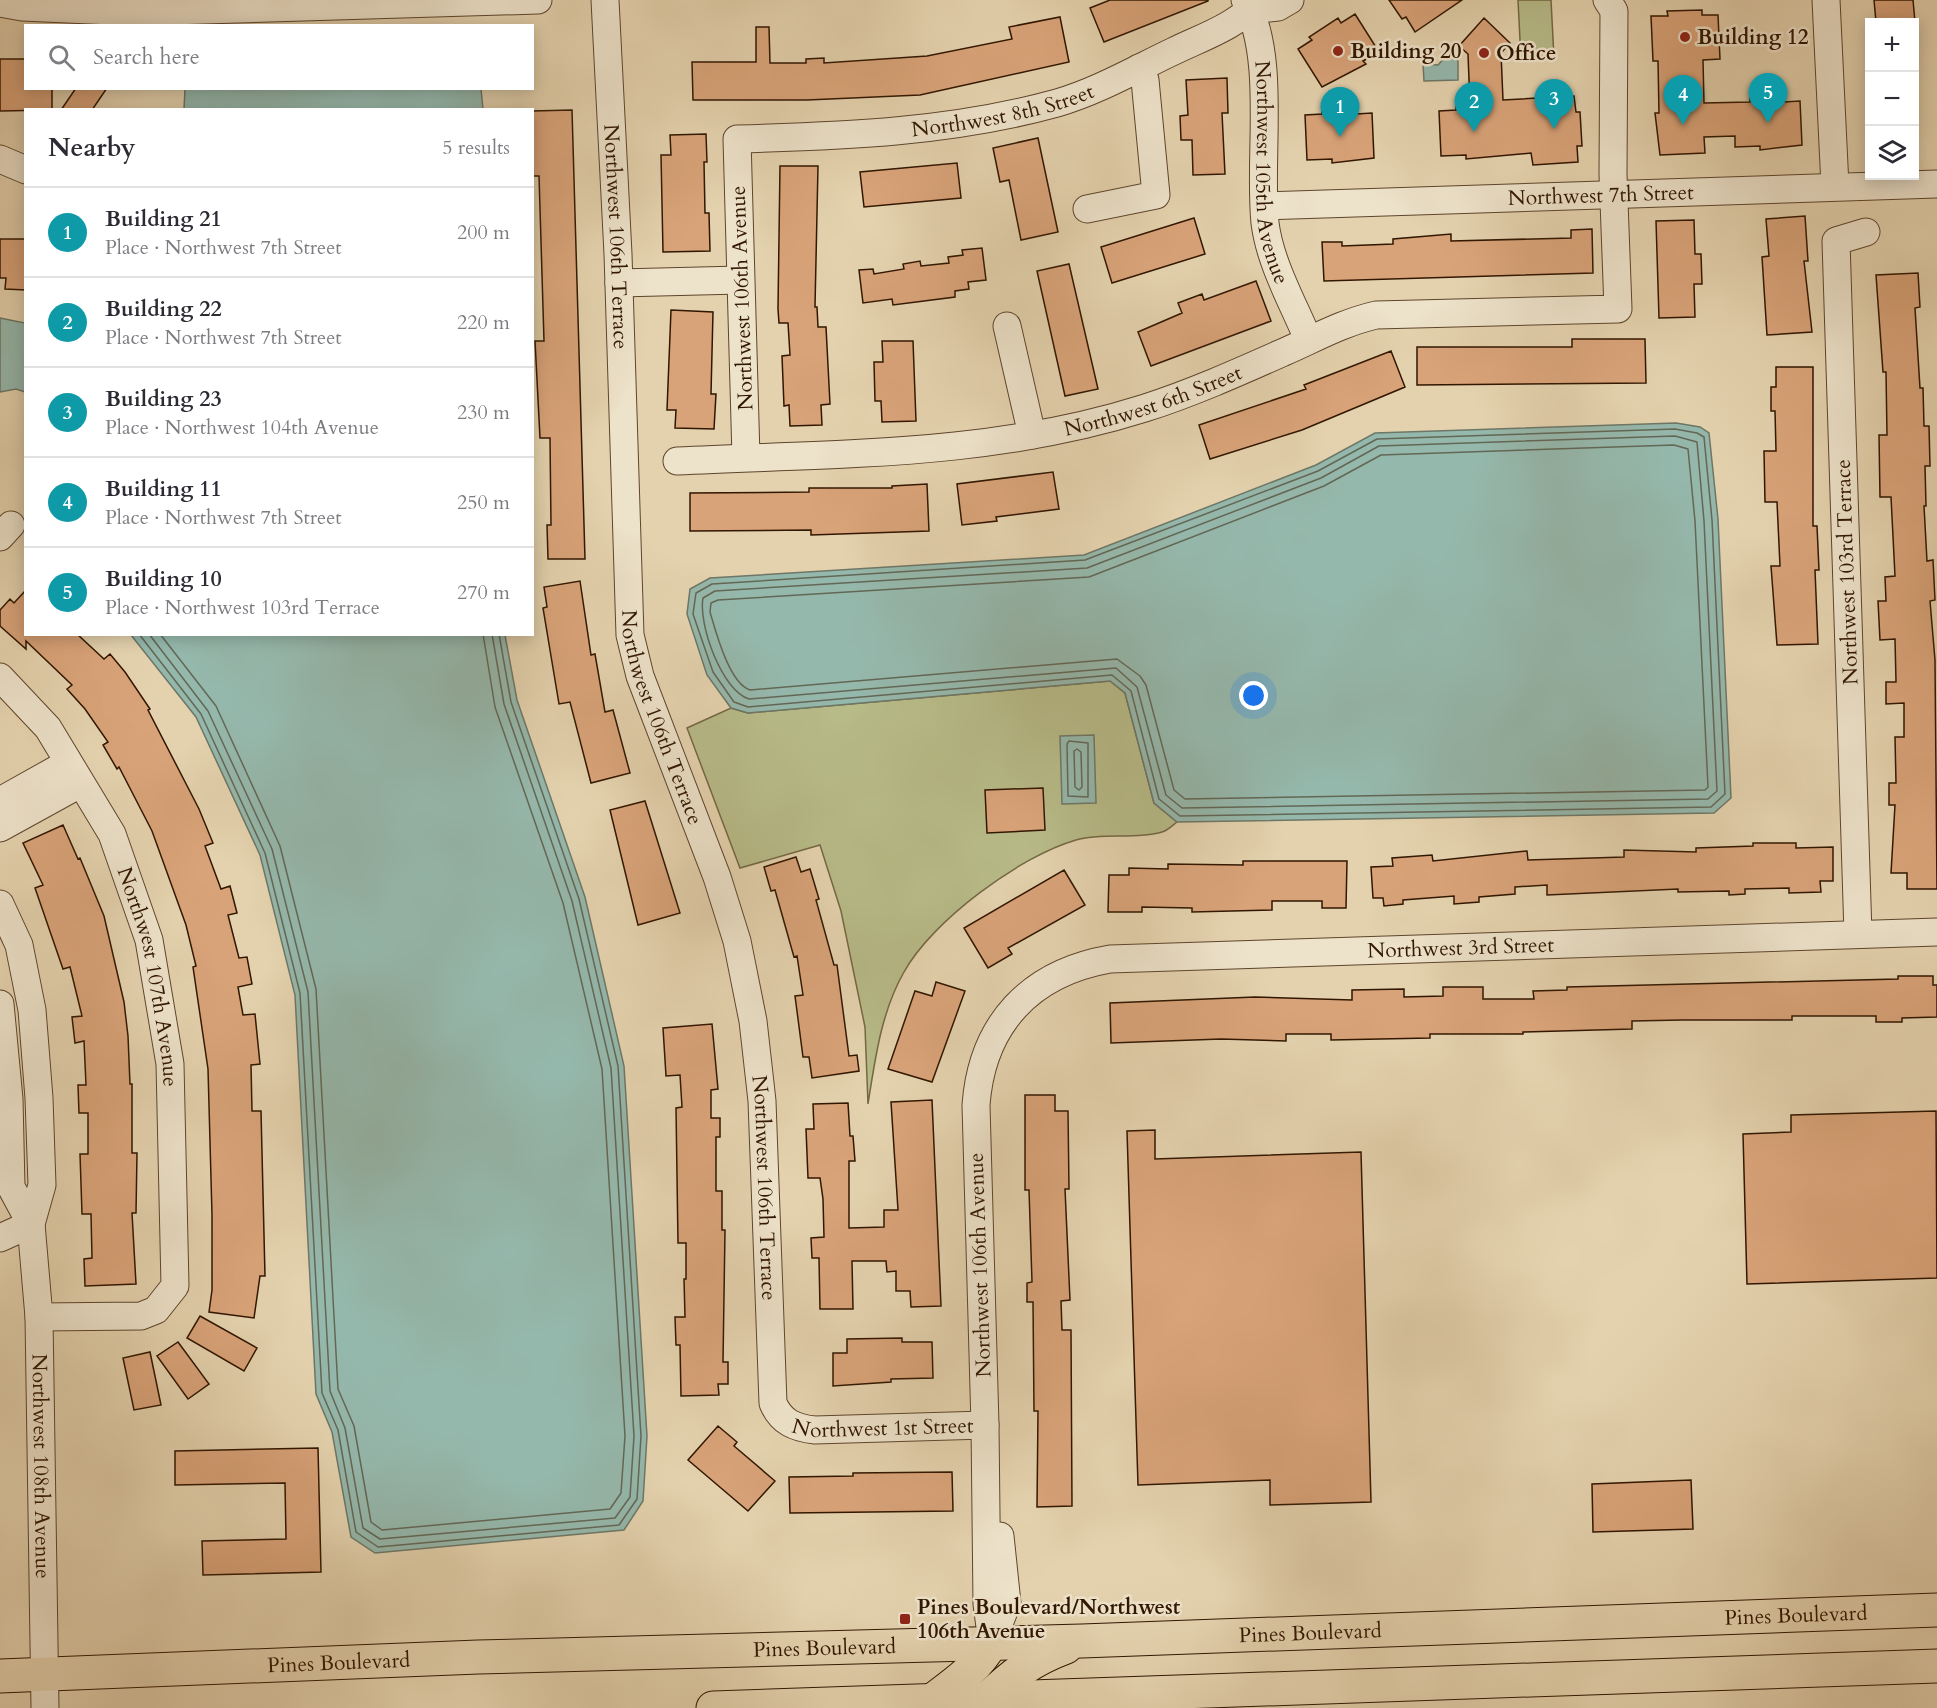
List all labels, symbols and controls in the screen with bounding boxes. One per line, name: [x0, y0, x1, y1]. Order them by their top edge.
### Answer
map controls: [1865, 18, 1919, 180]
button: +: [1865, 18, 1919, 72]
place label: Building 12: [1697, 23, 1809, 52]
search box: [24, 24, 534, 90]
marker: Building 12: [1678, 30, 1692, 44]
place label: Building 20: [1350, 37, 1462, 66]
place label: Office: [1496, 39, 1556, 68]
icon: search: [45, 41, 78, 74]
text: Search here: [93, 42, 200, 72]
marker: Building 20: [1331, 44, 1345, 58]
marker: Office: [1477, 46, 1491, 60]
street label: Northwest 105th Avenue: [1248, 59, 1296, 288]
button: −: [1865, 72, 1919, 126]
pin: 5: [1748, 74, 1788, 123]
pin: 4: [1664, 76, 1702, 125]
street label: Northwest 8th Street: [910, 77, 1099, 144]
pin: 3: [1534, 80, 1574, 129]
pin: 2: [1454, 82, 1494, 132]
pin: 1: [1320, 88, 1360, 137]
street label: Northwest 106th Terrace: [597, 123, 635, 350]
button: layers: [1865, 126, 1919, 180]
text: Nearby: [48, 130, 136, 165]
text: 5 results: [442, 134, 510, 161]
street label: Northwest 7th Street: [1507, 177, 1695, 213]
street label: Northwest 106th Avenue: [724, 185, 760, 411]
text: Building 21: [105, 204, 222, 234]
text: 1: [62, 219, 73, 246]
text: 200 m: [457, 219, 510, 246]
text: Place · Northwest 7th Street: [105, 234, 342, 261]
text: Building 22: [105, 294, 222, 324]
text: 2: [62, 309, 73, 336]
text: 220 m: [457, 309, 510, 336]
text: Place · Northwest 7th Street: [105, 324, 342, 351]
street label: Northwest 6th Street: [1061, 358, 1247, 443]
text: Building 23: [105, 384, 222, 414]
text: 3: [62, 399, 73, 426]
text: 230 m: [457, 399, 510, 426]
text: Place · Northwest 104th Avenue: [105, 414, 379, 441]
street label: Northwest 103rd Terrace: [1829, 459, 1865, 685]
text: Building 11: [105, 474, 222, 504]
text: 4: [62, 489, 73, 516]
text: 250 m: [457, 489, 510, 516]
text: Place · Northwest 7th Street: [105, 504, 342, 531]
text: Building 10: [105, 564, 222, 594]
text: 5: [62, 579, 73, 606]
text: 270 m: [457, 579, 510, 606]
text: Place · Northwest 103rd Terrace: [105, 594, 380, 621]
street label: Northwest 106th Terrace: [615, 609, 710, 829]
your location: [1239, 681, 1268, 710]
street label: Northwest 107th Avenue: [110, 863, 185, 1087]
street label: Northwest 3rd Street: [1367, 930, 1555, 965]
street label: Northwest 106th Terrace: [745, 1074, 784, 1301]
street label: Northwest 106th Avenue: [962, 1152, 998, 1378]
street label: Northwest 108th Avenue: [25, 1353, 58, 1579]
street label: Northwest 1st Street: [789, 1411, 974, 1445]
place label: Pines Boulevard/Northwest 106th Avenue: [917, 1593, 1181, 1646]
street label: Pines Boulevard: [1724, 1598, 1868, 1632]
marker: Pines Boulevard/Northwest 106th Avenue: [898, 1612, 912, 1626]
street label: Pines Boulevard: [1238, 1616, 1382, 1650]
street label: Pines Boulevard: [753, 1631, 896, 1664]
street label: Pines Boulevard: [267, 1645, 411, 1680]

